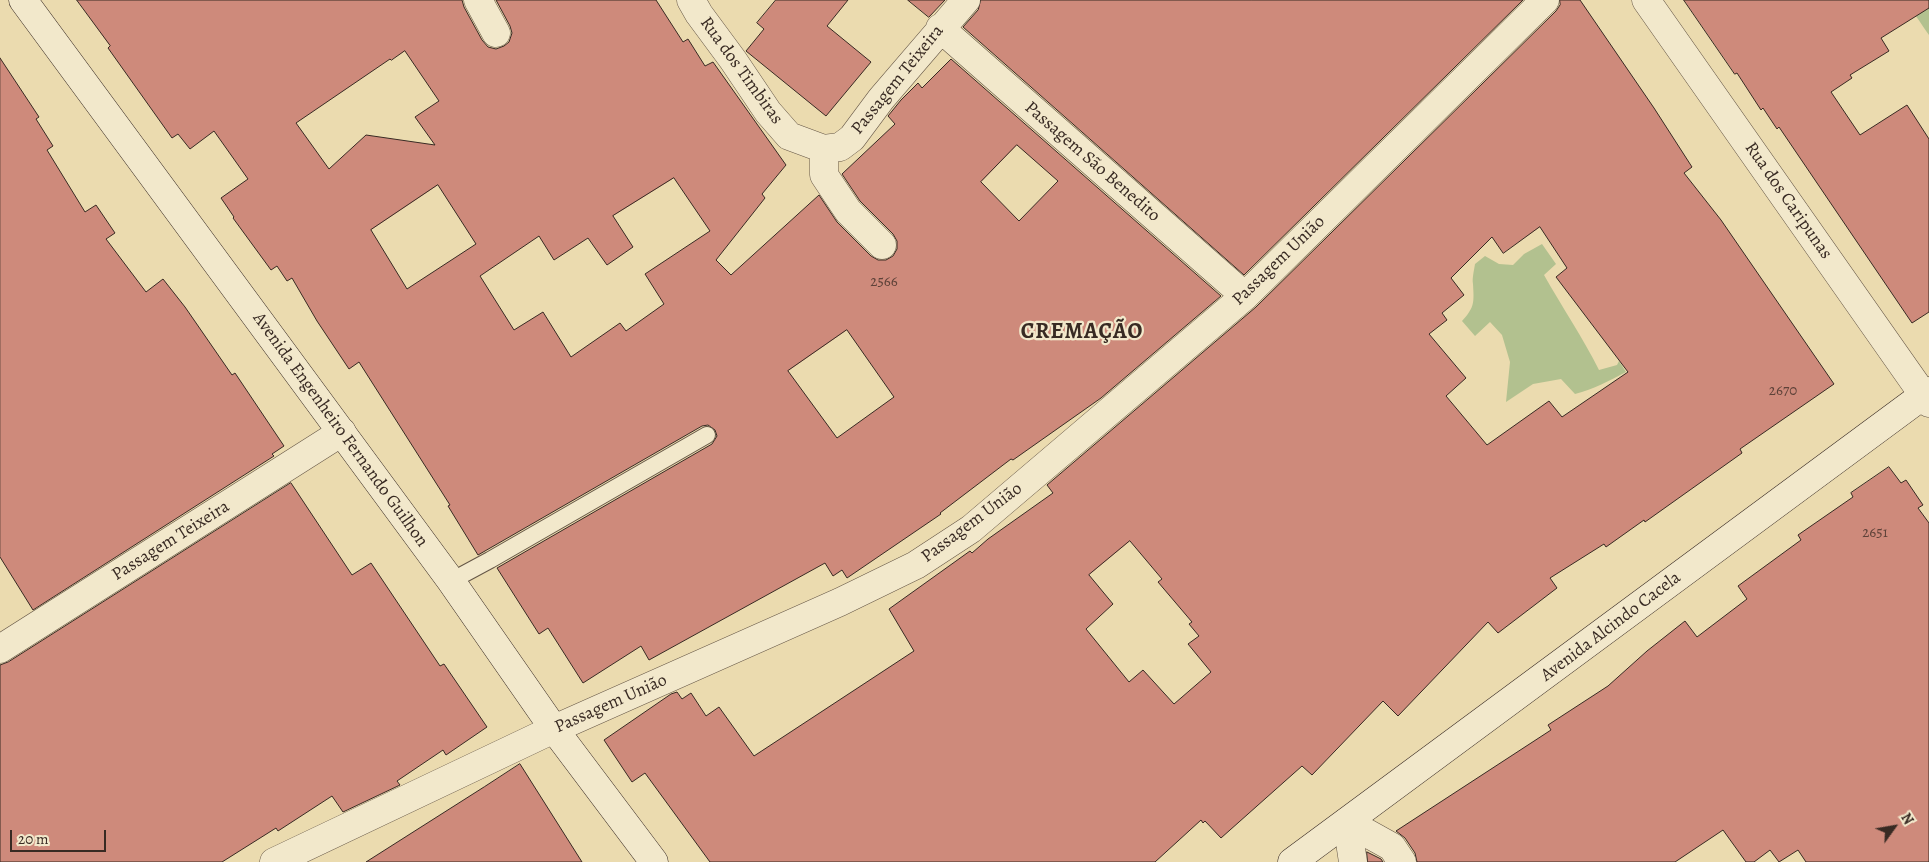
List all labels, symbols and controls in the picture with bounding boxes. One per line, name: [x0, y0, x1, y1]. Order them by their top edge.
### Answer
street label: Rua dos Timbiras: [695, 13, 787, 129]
street label: Passagem Teixeira: [847, 21, 949, 139]
street label: Passagem São Benedito: [1020, 97, 1164, 227]
street label: Rua dos Caripunas: [1740, 138, 1836, 264]
street label: Passagem União: [1228, 211, 1330, 311]
house number: 2566: [870, 273, 898, 291]
street label: Avenida Engenheiro Fernando Guilhon: [248, 309, 432, 551]
district label: CREMAÇÃO: [1020, 320, 1144, 346]
house number: 2670: [1769, 382, 1797, 400]
street label: Passagem União: [917, 478, 1027, 568]
street label: Passagem Teixeira: [108, 496, 234, 586]
house number: 2651: [1862, 524, 1888, 542]
street label: Avenida Alcindo Cacela: [1537, 567, 1685, 687]
street label: Passagem União: [552, 670, 670, 738]
north arrow: [1869, 802, 1919, 852]
text: N: [1896, 809, 1918, 828]
scale bar: [12, 820, 109, 852]
text: 20 m: [18, 829, 49, 849]

